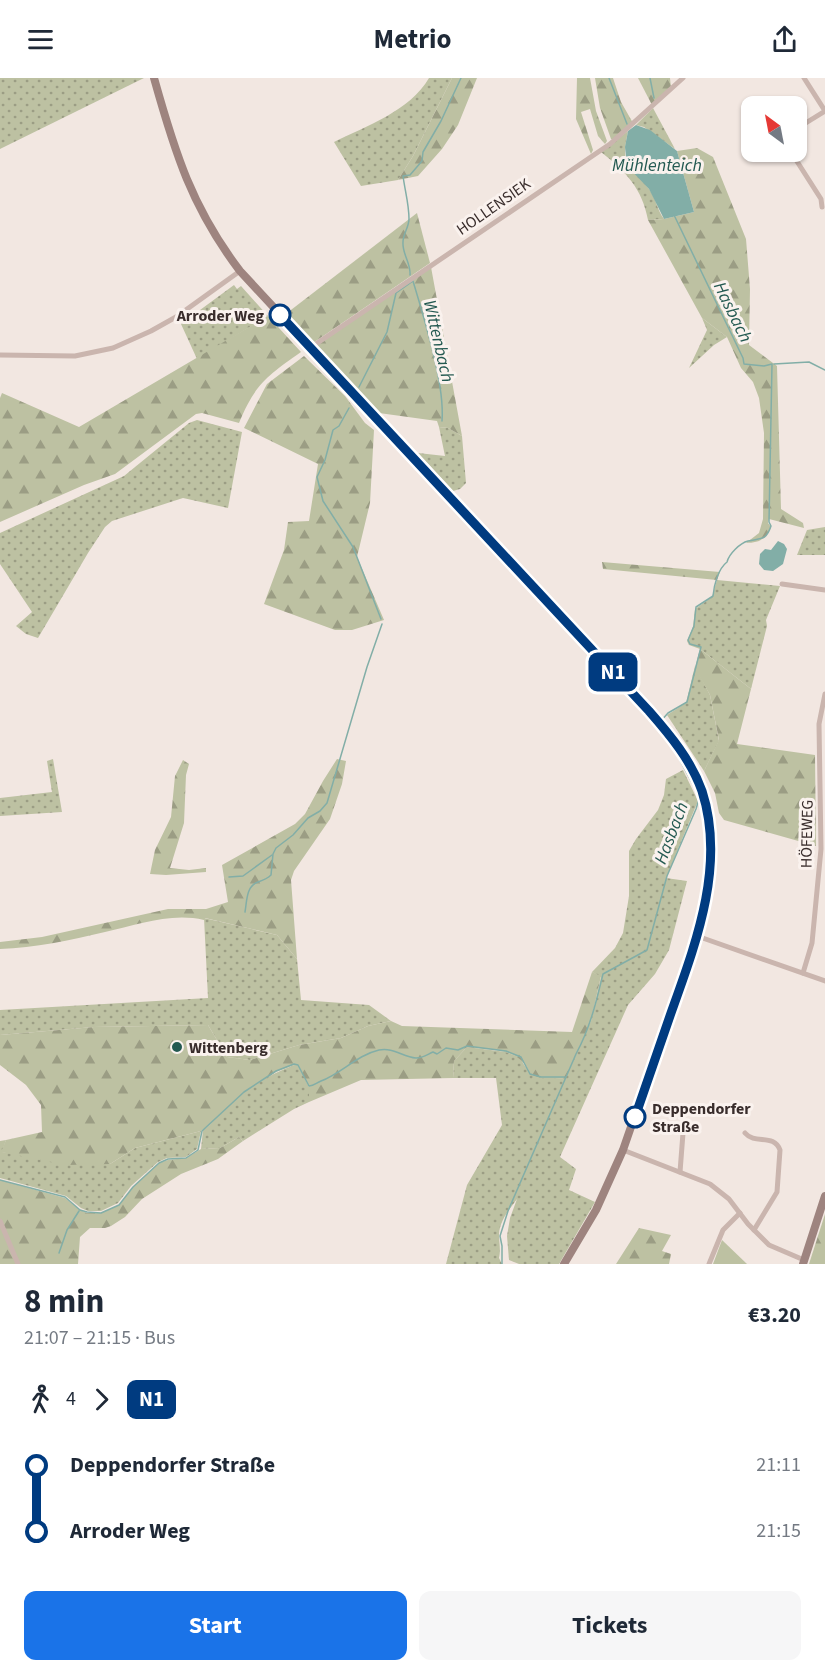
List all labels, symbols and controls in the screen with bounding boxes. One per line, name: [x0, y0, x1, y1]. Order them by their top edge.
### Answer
text: Metrio: [374, 20, 451, 59]
icon: menu: [24, 23, 57, 56]
icon: share: [768, 23, 801, 56]
north arrow: [741, 96, 807, 162]
map controls: [741, 96, 807, 162]
water label: Mühlenteich: [612, 153, 702, 178]
street label: HOLLENSIEK: [452, 173, 536, 240]
water label: Hasbach: [707, 278, 758, 347]
water label: Wittenbach: [417, 297, 460, 385]
marker: Arroder Weg: [269, 304, 291, 326]
place label: Arroder Weg: [176, 305, 264, 327]
line badge: N1: [586, 652, 640, 692]
text: N1: [600, 657, 626, 687]
water label: Hasbach: [648, 799, 695, 868]
street label: HÖFEWEG: [795, 800, 819, 868]
place label: Wittenberg: [189, 1037, 268, 1059]
marker: Wittenberg: [170, 1040, 184, 1054]
place label: Deppendorfer Straße: [652, 1098, 751, 1138]
marker: Deppendorfer Straße: [624, 1106, 646, 1128]
text: 8 min: [24, 1278, 104, 1325]
text: €3.20: [748, 1299, 801, 1331]
text: 21:07 – 21:15 · Bus: [24, 1324, 175, 1352]
icon: walk: [24, 1383, 57, 1416]
icon: forward: [85, 1383, 118, 1416]
text: N1: [139, 1384, 164, 1414]
text: 4: [66, 1385, 76, 1413]
text: Deppendorfer Straße: [70, 1449, 275, 1481]
text: 21:11: [756, 1451, 801, 1479]
text: Arroder Weg: [70, 1515, 190, 1547]
text: 21:15: [756, 1517, 801, 1545]
button: Start: [24, 1591, 407, 1660]
button: Tickets: [419, 1591, 801, 1660]

